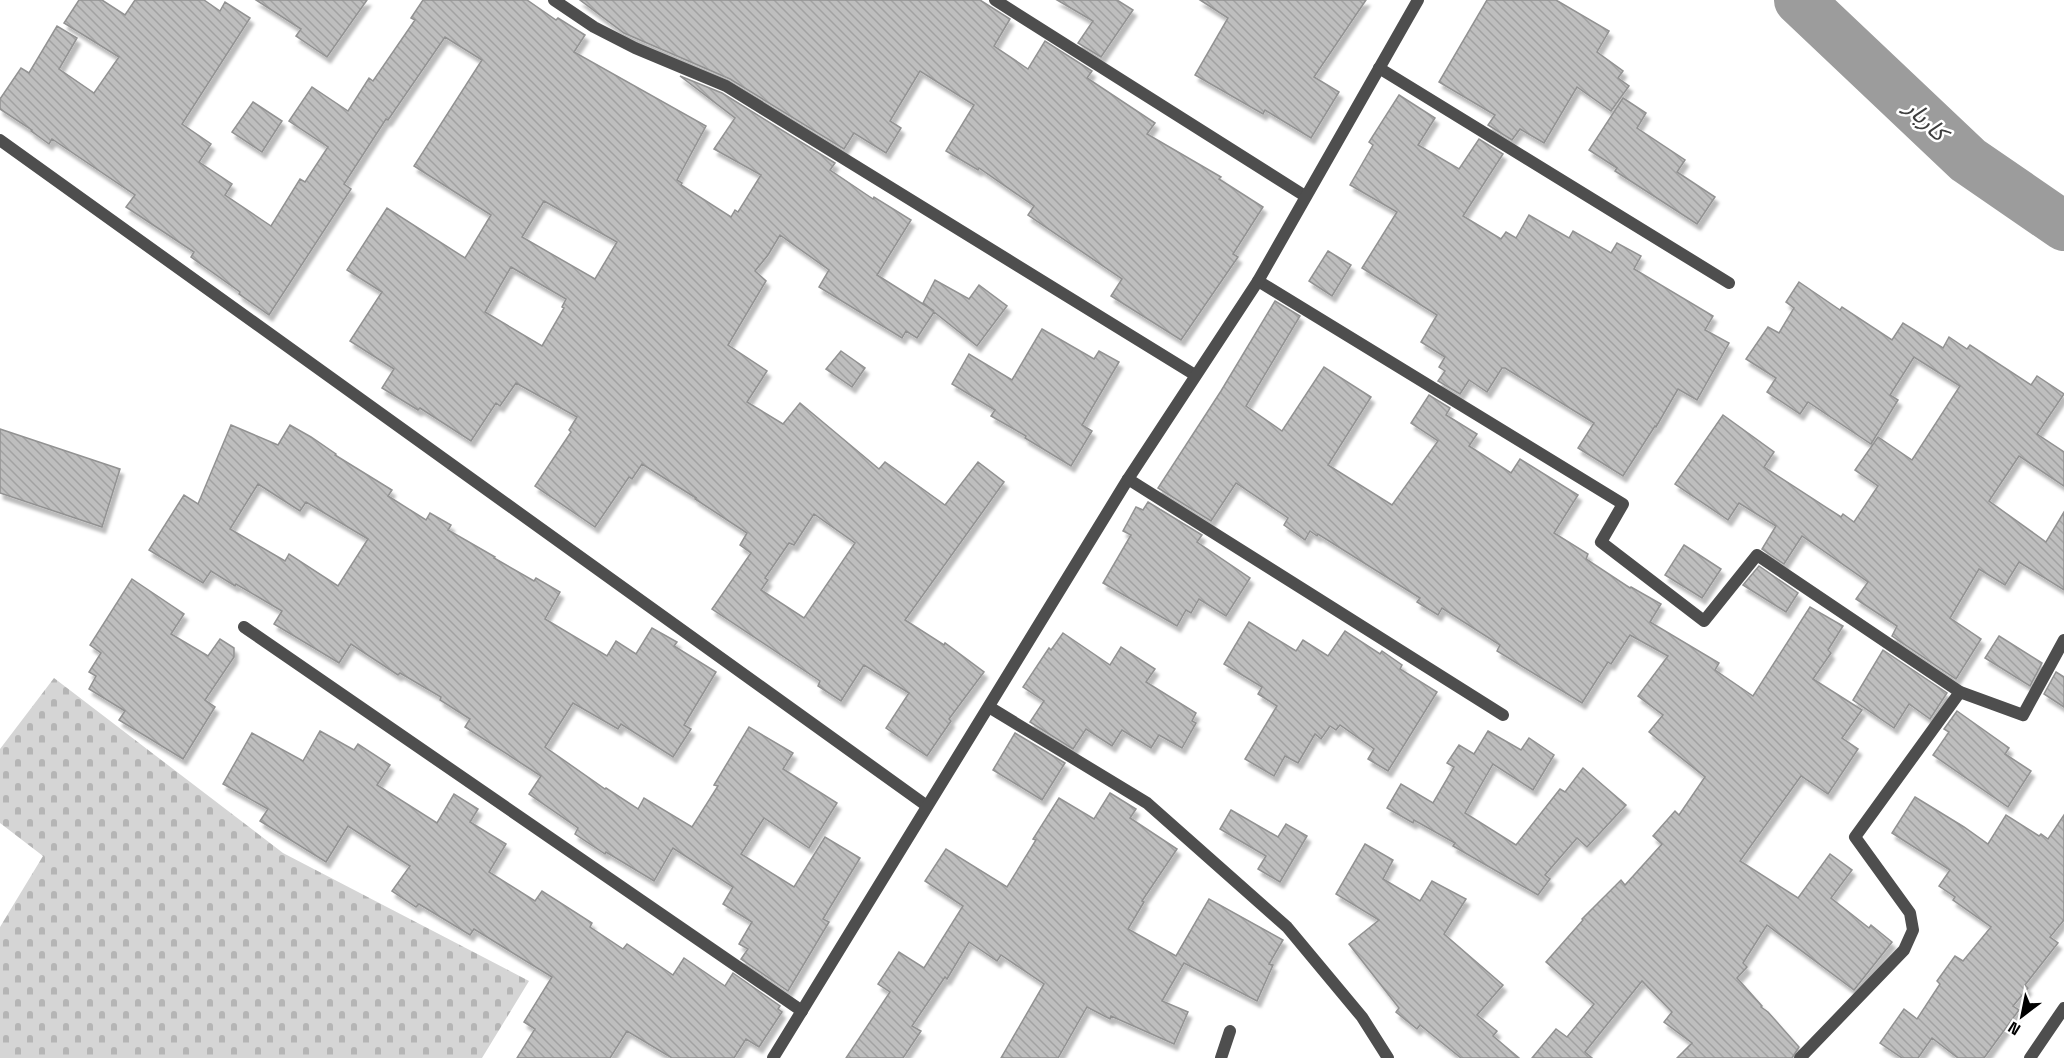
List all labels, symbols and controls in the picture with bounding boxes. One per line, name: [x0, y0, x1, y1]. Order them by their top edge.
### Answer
water label: کاربار: [1897, 91, 1957, 150]
north arrow: [1992, 986, 2052, 1046]
text: N: [2004, 1017, 2024, 1040]

